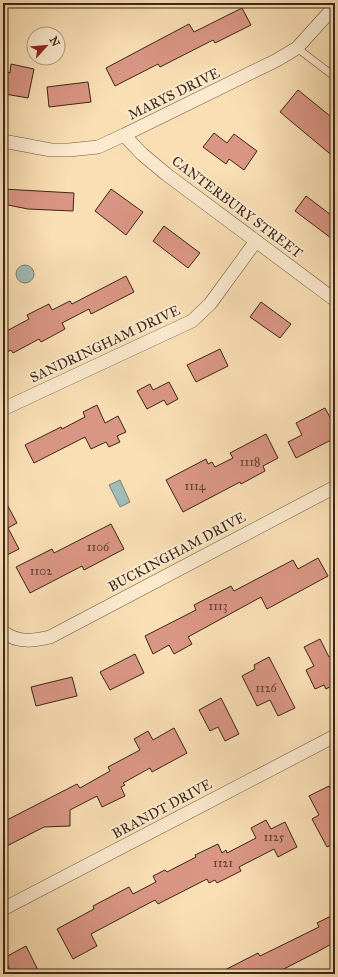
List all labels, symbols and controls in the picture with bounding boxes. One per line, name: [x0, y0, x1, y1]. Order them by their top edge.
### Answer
north arrow: [26, 26, 66, 66]
text: N: [47, 35, 63, 49]
street label: MARYS DRIVE: [125, 64, 223, 124]
street label: CANTERBURY STREET: [168, 152, 306, 262]
street label: SANDRINGHAM DRIVE: [27, 302, 183, 386]
house number: 1118: [240, 455, 260, 469]
house number: 1114: [185, 479, 206, 493]
street label: BUCKINGHAM DRIVE: [105, 509, 249, 595]
house number: 1106: [87, 540, 110, 554]
house number: 1102: [30, 564, 52, 578]
house number: 1113: [208, 599, 228, 613]
house number: 1126: [255, 681, 278, 695]
street label: BRANDT DRIVE: [109, 776, 215, 842]
house number: 1125: [264, 830, 285, 844]
house number: 1121: [213, 856, 233, 870]

